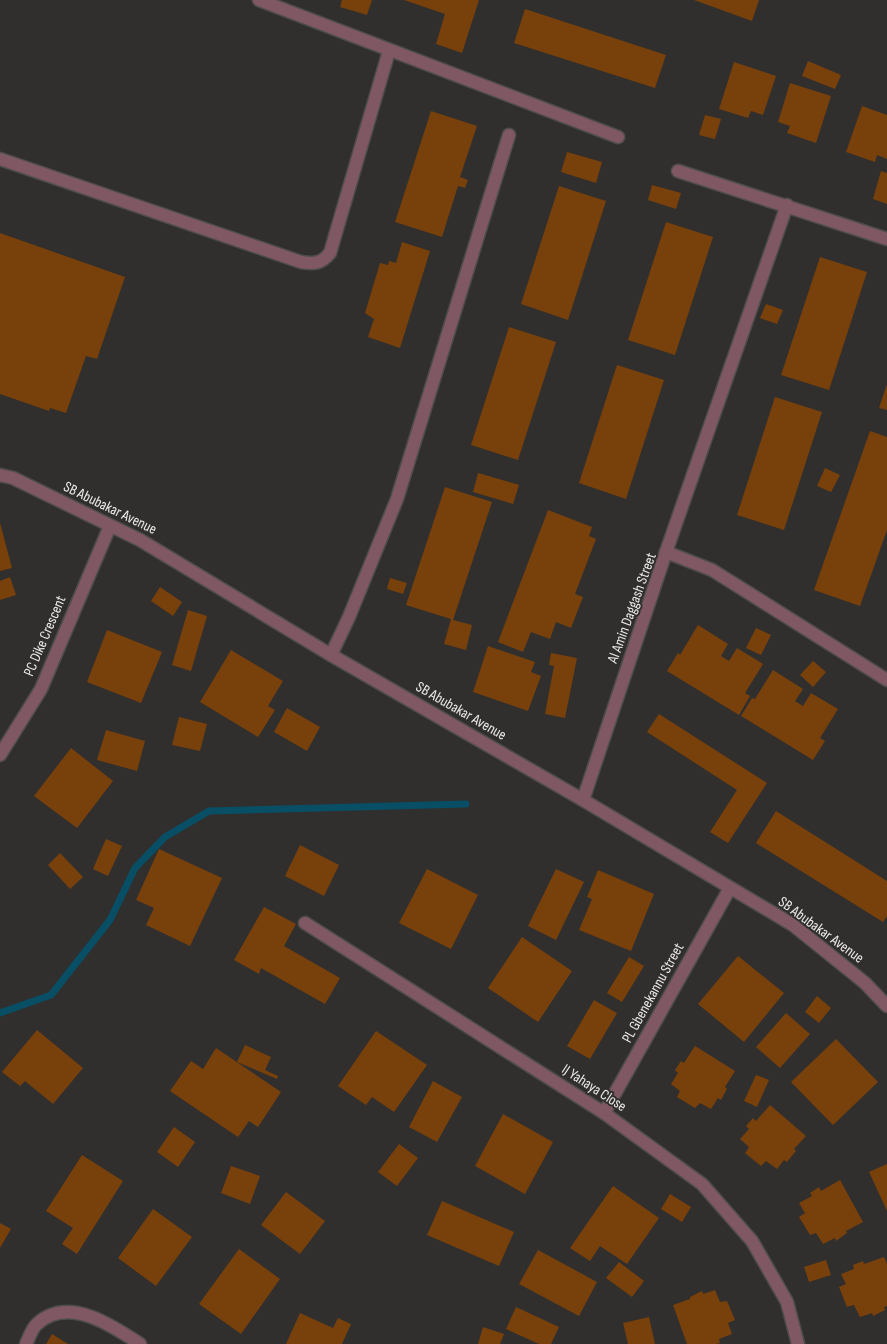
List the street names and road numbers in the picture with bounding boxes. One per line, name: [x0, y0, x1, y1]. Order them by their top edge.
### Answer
street label: SB Abubakar Avenue: [60, 477, 160, 539]
street label: Al Amin Daggash Street: [603, 550, 661, 667]
street label: PC Dike Crescent: [19, 592, 71, 679]
street label: SB Abubakar Avenue: [412, 677, 510, 745]
street label: SB Abubakar Avenue: [774, 892, 868, 968]
street label: PL Gbenekannu Street: [618, 939, 688, 1046]
street label: IJ Yahaya Close: [558, 1060, 630, 1116]

